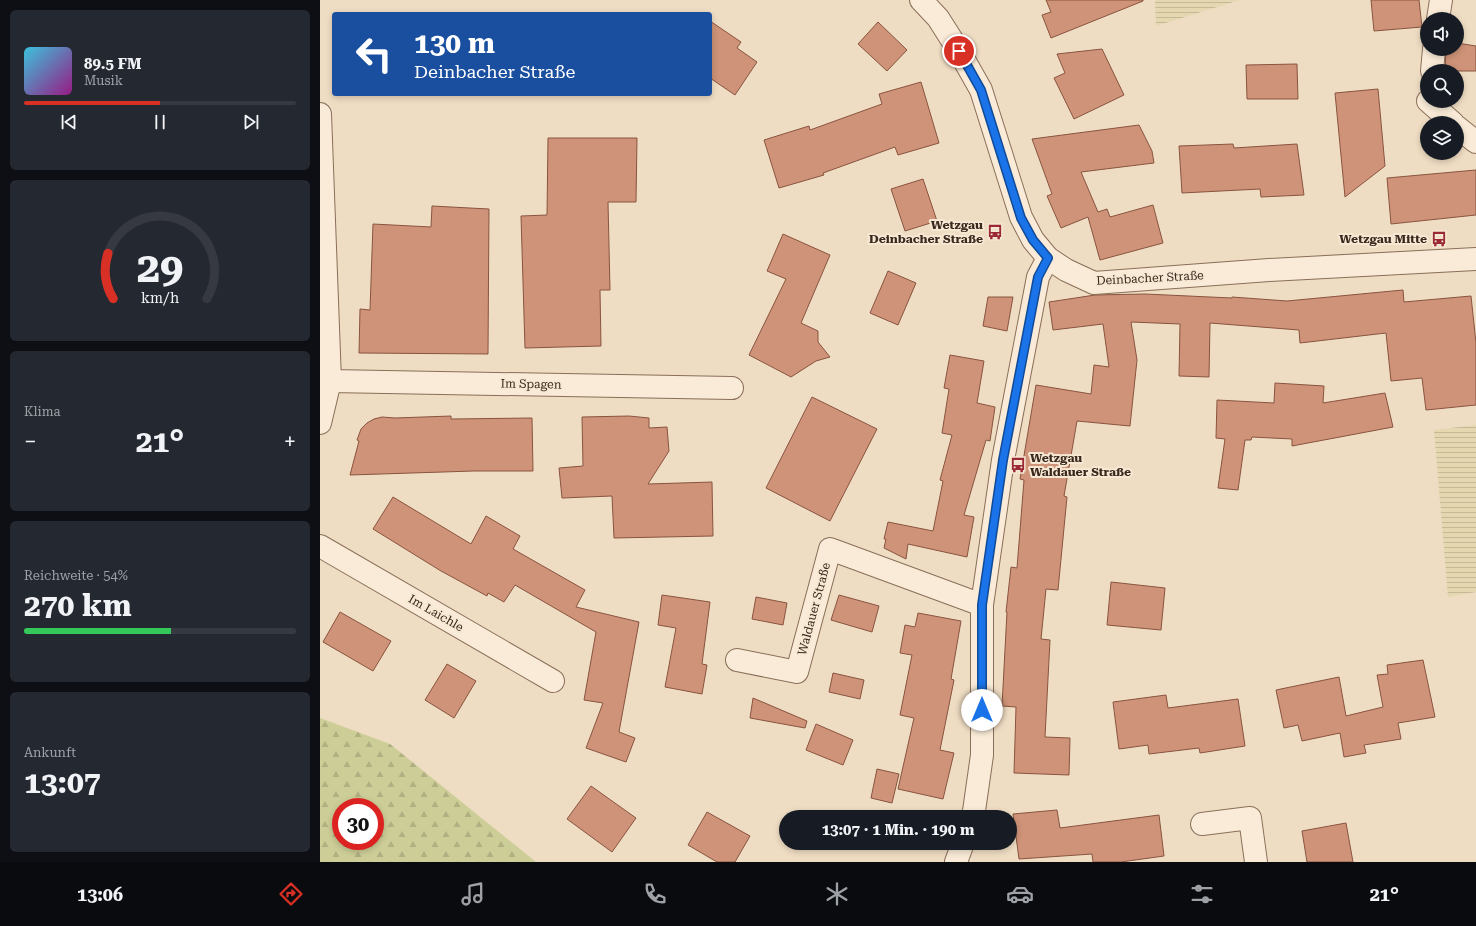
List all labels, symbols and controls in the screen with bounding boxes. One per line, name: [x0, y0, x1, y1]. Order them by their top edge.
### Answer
map controls: [1420, 12, 1464, 160]
button: sound: [1420, 12, 1464, 56]
text: 130 m: [414, 27, 495, 60]
icon: left: [348, 28, 400, 80]
pin: [942, 34, 976, 68]
icon: arrive: [948, 40, 970, 62]
text: 89.5 FM: [84, 55, 141, 73]
text: Deinbacher Straße: [414, 61, 575, 82]
button: search: [1420, 64, 1464, 108]
text: Musik: [84, 73, 123, 88]
icon: previous: [58, 111, 80, 133]
icon: pause: [149, 111, 171, 133]
icon: next: [240, 111, 262, 133]
button: layers: [1420, 116, 1464, 160]
place label: Wetzgau Deinbacher Straße: [869, 218, 983, 246]
bus stop icon: Wetzgau Deinbacher Straße: [986, 223, 1004, 241]
bus stop icon: Wetzgau Mitte: [1430, 230, 1448, 248]
place label: Wetzgau Mitte: [1339, 232, 1427, 246]
text: 29: [137, 242, 183, 291]
street label: Deinbacher Straße: [1096, 268, 1205, 288]
text: km/h: [141, 289, 179, 305]
street label: Im Spagen: [500, 376, 562, 392]
text: Klima: [24, 404, 61, 419]
text: 21°: [136, 424, 184, 459]
text: −: [24, 429, 36, 454]
text: +: [284, 429, 296, 454]
place label: Wetzgau Waldauer Straße: [1030, 451, 1131, 479]
bus stop icon: Wetzgau Waldauer Straße: [1009, 456, 1027, 474]
street label: Waldauer Straße: [795, 561, 833, 657]
text: Reichweite · 54%: [24, 568, 128, 583]
text: 270 km: [24, 588, 132, 623]
street label: Im Laichle: [406, 592, 466, 635]
position arrow: [961, 689, 1003, 731]
text: Ankunft: [24, 745, 76, 760]
text: 13:07: [24, 765, 101, 800]
speed limit sign: 30: [332, 798, 384, 850]
text: 13:07 · 1 Min. · 190 m: [822, 821, 974, 839]
icon: directions: [277, 880, 305, 908]
icon: music: [459, 880, 487, 908]
icon: phone: [641, 880, 669, 908]
icon: climate: [823, 880, 851, 908]
icon: car: [1006, 880, 1034, 908]
icon: filters: [1188, 880, 1216, 908]
text: 13:06: [77, 884, 123, 905]
text: 21°: [1370, 884, 1399, 905]

